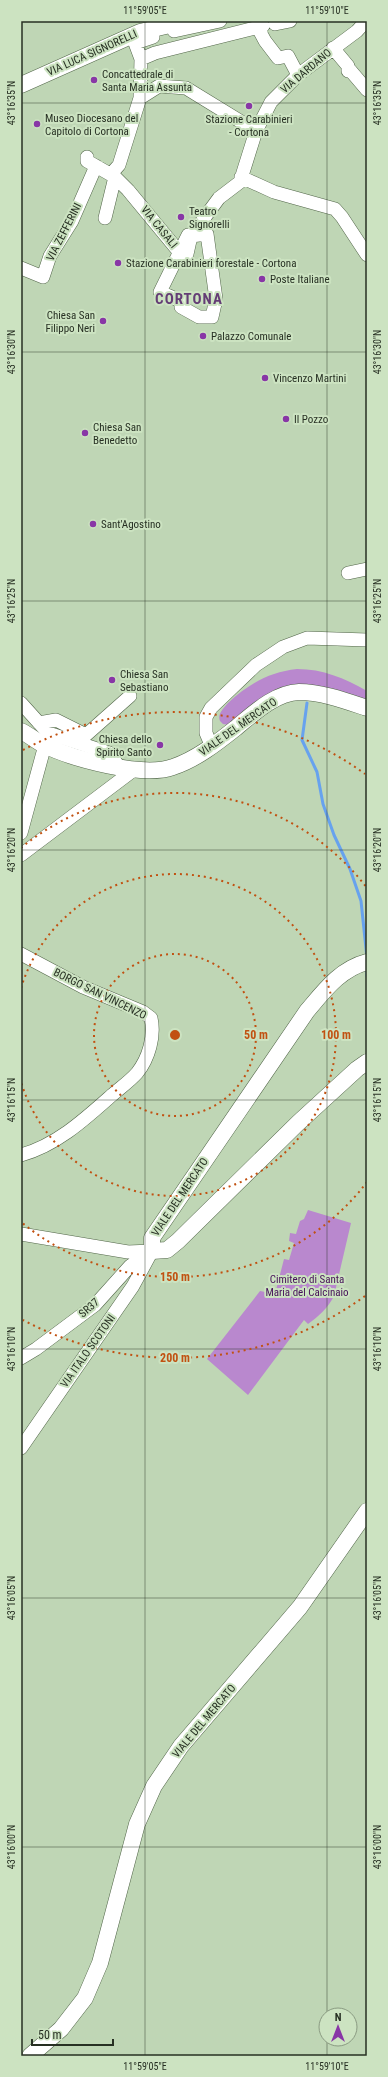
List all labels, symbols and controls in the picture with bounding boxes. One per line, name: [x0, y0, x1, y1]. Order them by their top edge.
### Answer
text: 11°59'05"E: [123, 5, 167, 16]
text: 11°59'10"E: [305, 5, 349, 16]
street label: VIA LUCA SIGNORELLI: [45, 27, 139, 79]
street label: VIA DARDANO: [278, 46, 334, 96]
place label: Concattedrale di Santa Maria Assunta: [102, 68, 192, 94]
marker: Concattedrale di Santa Maria Assunta: [89, 75, 99, 85]
text: 43°16'35"N: [6, 81, 17, 125]
text: 43°16'35"N: [372, 81, 383, 125]
marker: Stazione Carabinieri - Cortona: [244, 101, 254, 111]
place label: Museo Diocesano del Capitolo di Cortona: [45, 112, 138, 138]
place label: Stazione Carabinieri - Cortona: [206, 113, 292, 139]
marker: Museo Diocesano del Capitolo di Cortona: [32, 119, 42, 129]
street label: VIA ZEFFERINI: [44, 201, 84, 263]
street label: VIA CASALI: [138, 203, 180, 251]
place label: Teatro Signorelli: [189, 205, 229, 231]
marker: Teatro Signorelli: [176, 212, 186, 222]
place label: Stazione Carabinieri forestale - Cortona: [126, 257, 296, 270]
marker: Stazione Carabinieri forestale - Cortona: [113, 258, 123, 268]
place label: Poste Italiane: [270, 273, 330, 286]
marker: Poste Italiane: [257, 274, 267, 284]
district label: CORTONA: [155, 290, 223, 308]
place label: Chiesa San Filippo Neri: [45, 309, 95, 335]
marker: Chiesa San Filippo Neri: [98, 316, 108, 326]
text: 43°16'30"N: [6, 330, 17, 374]
place label: Palazzo Comunale: [211, 330, 291, 343]
text: 43°16'30"N: [372, 330, 383, 374]
marker: Palazzo Comunale: [198, 331, 208, 341]
place label: Vincenzo Martini: [273, 372, 346, 385]
marker: Vincenzo Martini: [260, 373, 270, 383]
place label: Il Pozzo: [294, 413, 329, 426]
marker: Il Pozzo: [281, 414, 291, 424]
place label: Chiesa San Benedetto: [93, 421, 141, 447]
marker: Chiesa San Benedetto: [80, 428, 90, 438]
place label: Sant'Agostino: [101, 518, 161, 531]
marker: Sant'Agostino: [88, 519, 98, 529]
text: 43°16'25"N: [6, 579, 17, 623]
text: 43°16'25"N: [372, 579, 383, 623]
place label: Chiesa San Sebastiano: [120, 668, 169, 694]
marker: Chiesa San Sebastiano: [107, 675, 117, 685]
street label: VIALE DEL MERCATO: [197, 695, 279, 759]
place label: Chiesa dello Spirito Santo: [96, 733, 152, 759]
marker: Chiesa dello Spirito Santo: [155, 740, 165, 750]
text: 43°16'20"N: [6, 828, 17, 872]
text: 43°16'20"N: [372, 828, 383, 872]
street label: BORGO SAN VINCENZO: [51, 966, 149, 1022]
centre of rings: [168, 1028, 182, 1042]
text: 50 m: [244, 1028, 268, 1042]
text: 100 m: [321, 1028, 351, 1042]
text: 43°16'15"N: [6, 1078, 17, 1122]
text: 43°16'15"N: [372, 1078, 383, 1122]
street label: VIALE DEL MERCATO: [149, 1155, 211, 1239]
text: 150 m: [160, 1270, 190, 1284]
park label: Cimitero di Santa Maria del Calcinaio: [265, 1273, 349, 1299]
street label: SR37: [76, 1296, 102, 1320]
street label: VIA ITALO SCOTONI: [58, 1312, 118, 1390]
text: 43°16'10"N: [6, 1327, 17, 1371]
text: 43°16'10"N: [372, 1327, 383, 1371]
text: 200 m: [160, 1351, 190, 1365]
text: 43°16'05"N: [6, 1576, 17, 1620]
text: 43°16'05"N: [372, 1576, 383, 1620]
street label: VIALE DEL MERCATO: [170, 1682, 238, 1760]
text: 43°16'00"N: [6, 1825, 17, 1869]
text: 43°16'00"N: [372, 1825, 383, 1869]
north arrow: [318, 2007, 358, 2047]
text: N: [335, 2011, 342, 2024]
scale bar: [32, 2021, 113, 2047]
text: 50 m: [38, 2028, 62, 2042]
text: 11°59'05"E: [123, 2061, 167, 2072]
text: 11°59'10"E: [305, 2061, 349, 2072]

